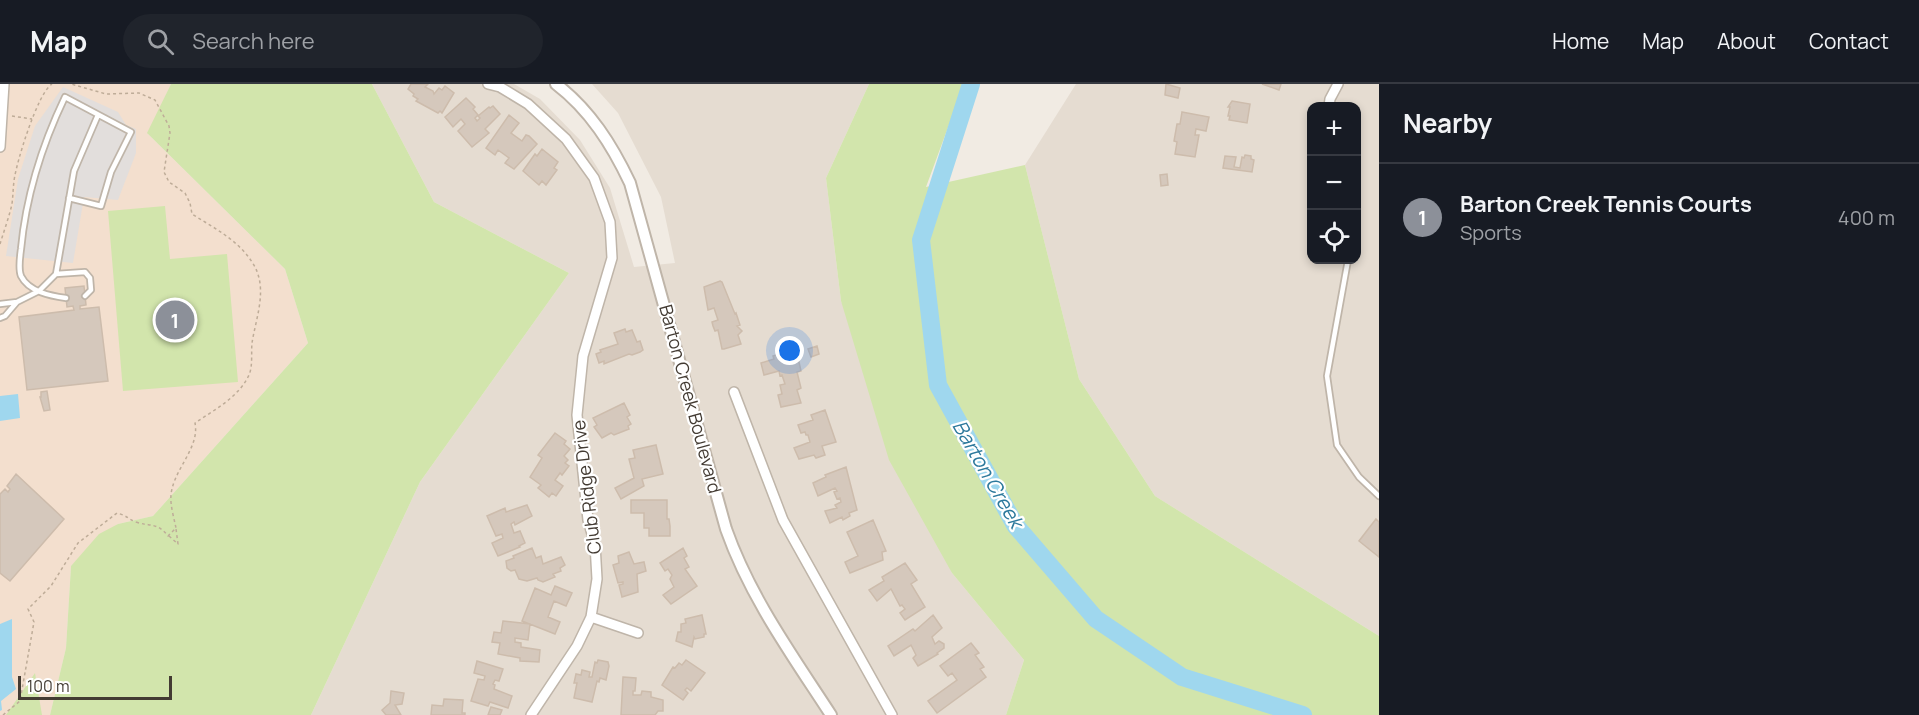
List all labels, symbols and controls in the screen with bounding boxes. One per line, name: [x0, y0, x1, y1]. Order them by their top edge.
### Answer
search box: [123, 14, 543, 68]
text: Map: [30, 22, 87, 60]
icon: search: [144, 25, 177, 58]
text: Search here: [192, 26, 315, 56]
text: Home: [1552, 27, 1609, 55]
text: Map: [1642, 27, 1684, 55]
text: About: [1717, 27, 1776, 55]
text: Contact: [1809, 27, 1889, 55]
map controls: [1307, 102, 1361, 264]
button: +: [1307, 102, 1361, 156]
text: Nearby: [1403, 105, 1492, 141]
button: −: [1307, 156, 1361, 210]
text: Barton Creek Tennis Courts: [1460, 189, 1752, 219]
text: 1: [1418, 204, 1427, 231]
text: 400 m: [1838, 204, 1895, 231]
button: locate: [1307, 210, 1361, 264]
text: Sports: [1460, 219, 1522, 246]
pin: 1: [156, 298, 195, 342]
street label: Barton Creek Boulevard: [654, 302, 728, 496]
your location: [775, 336, 804, 365]
water label: Barton Creek: [947, 415, 1032, 535]
street label: Club Ridge Drive: [566, 419, 606, 556]
scale bar: [18, 673, 172, 700]
text: 100 m: [27, 675, 70, 697]

